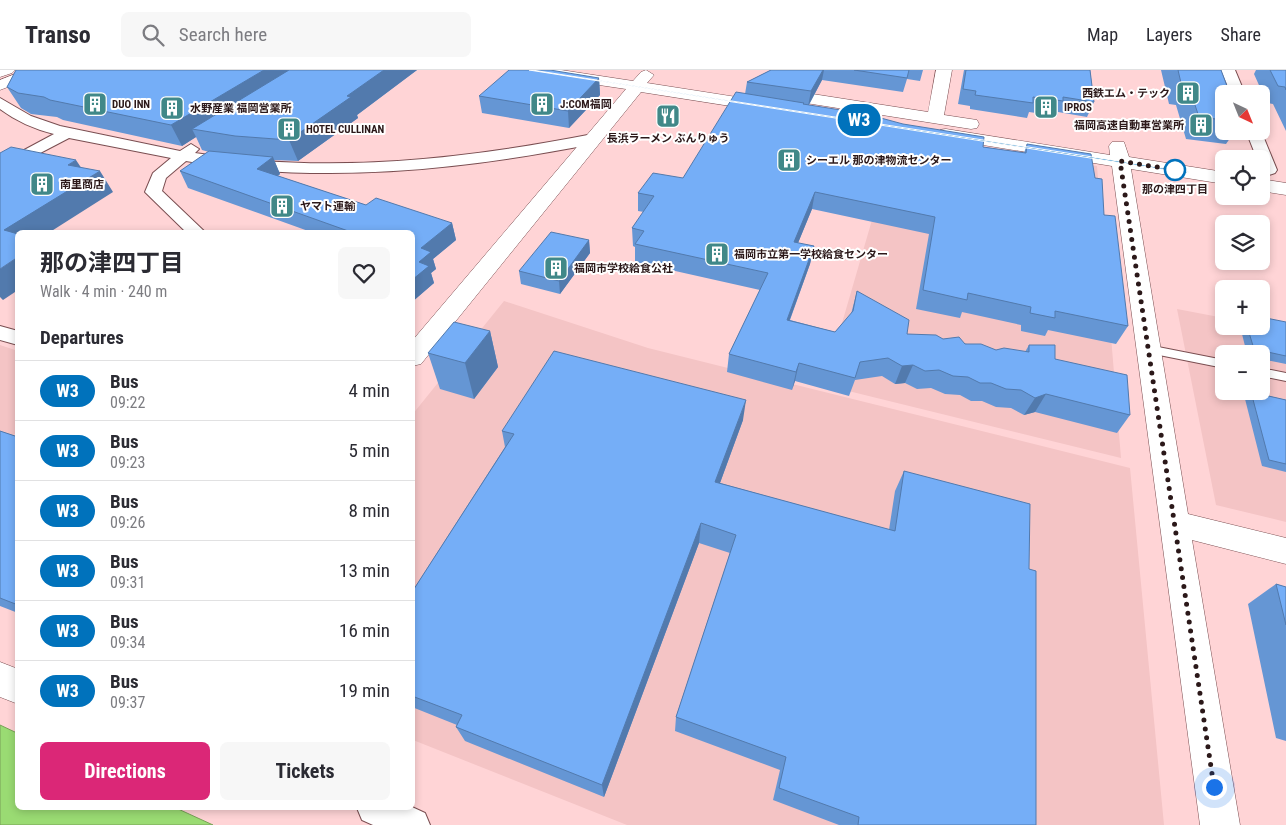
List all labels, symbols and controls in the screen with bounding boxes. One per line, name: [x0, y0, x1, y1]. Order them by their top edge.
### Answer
search box: [121, 12, 471, 57]
text: Transo: [25, 21, 91, 49]
icon: search: [139, 21, 167, 49]
text: Search here: [179, 23, 267, 46]
text: Map: [1087, 24, 1118, 45]
text: Layers: [1146, 24, 1193, 45]
text: Share: [1221, 24, 1261, 45]
building icon: 西鉄エム・テック: [1175, 80, 1201, 106]
north arrow: [1215, 85, 1270, 140]
map controls: [1215, 85, 1270, 400]
place label: 西鉄エム・テック: [1082, 87, 1170, 100]
building icon: DUO INN: [82, 91, 108, 117]
building icon: J:COM福岡: [529, 91, 555, 117]
building icon: IPROS: [1033, 94, 1059, 120]
building icon: 水野産業 福岡営業所: [159, 95, 185, 121]
place label: DUO INN: [112, 98, 150, 111]
place label: J:COM福岡: [560, 98, 612, 111]
place label: IPROS: [1064, 101, 1092, 114]
place label: 水野産業 福岡営業所: [190, 102, 292, 115]
restaurant icon: 長浜ラーメン ぶんりゅう: [655, 103, 681, 129]
line badge: W3: [836, 104, 882, 136]
text: W3: [848, 109, 870, 130]
building icon: 福岡高速自動車営業所: [1188, 112, 1214, 138]
building icon: HOTEL CULLINAN: [276, 116, 302, 142]
place label: 福岡高速自動車営業所: [1074, 119, 1184, 132]
place label: HOTEL CULLINAN: [306, 123, 385, 136]
place label: 長浜ラーメン ぶんりゅう: [606, 132, 730, 145]
building icon: シーエル 那の津物流センター: [776, 147, 802, 173]
button: locate: [1215, 150, 1270, 205]
place label: シーエル 那の津物流センター: [806, 154, 952, 167]
marker: 那の津四丁目: [1164, 159, 1186, 181]
building icon: 南里商店: [29, 171, 55, 197]
place label: 南里商店: [60, 178, 104, 191]
place label: 那の津四丁目: [1142, 183, 1208, 196]
building icon: ヤマト運輸: [269, 193, 295, 219]
place label: ヤマト運輸: [300, 200, 356, 213]
button: layers: [1215, 215, 1270, 270]
building icon: 福岡市立第一学校給食センター: [704, 241, 730, 267]
button: heart: [338, 247, 390, 299]
place label: 福岡市立第一学校給食センター: [734, 248, 888, 261]
text: 那の津四丁目: [40, 249, 184, 277]
building icon: 福岡市学校給食公社: [543, 255, 569, 281]
place label: 福岡市学校給食公社: [574, 262, 673, 275]
button: +: [1215, 280, 1270, 335]
text: Walk · 4 min · 240 m: [40, 282, 167, 301]
text: Departures: [40, 326, 124, 349]
button: −: [1215, 345, 1270, 400]
text: Bus: [110, 370, 139, 393]
text: 4 min: [348, 379, 390, 402]
text: W3: [56, 380, 79, 401]
text: 09:22: [110, 393, 145, 412]
text: Bus: [110, 430, 139, 453]
text: 5 min: [348, 439, 390, 462]
text: W3: [56, 440, 79, 461]
text: 09:23: [110, 453, 145, 472]
text: Bus: [110, 490, 139, 513]
text: 8 min: [348, 499, 390, 522]
text: W3: [56, 500, 79, 521]
text: 09:26: [110, 513, 145, 532]
text: Bus: [110, 550, 139, 573]
text: 13 min: [339, 559, 390, 582]
text: W3: [56, 560, 79, 581]
text: 09:31: [110, 573, 145, 592]
text: Bus: [110, 610, 139, 633]
text: 16 min: [339, 619, 390, 642]
text: W3: [56, 620, 79, 641]
text: 09:34: [110, 633, 145, 652]
text: Bus: [110, 670, 139, 693]
text: 19 min: [339, 679, 390, 702]
text: W3: [56, 680, 79, 701]
text: 09:37: [110, 693, 145, 712]
button: Directions: [40, 742, 210, 800]
button: Tickets: [220, 742, 390, 800]
your location: [1202, 775, 1227, 800]

